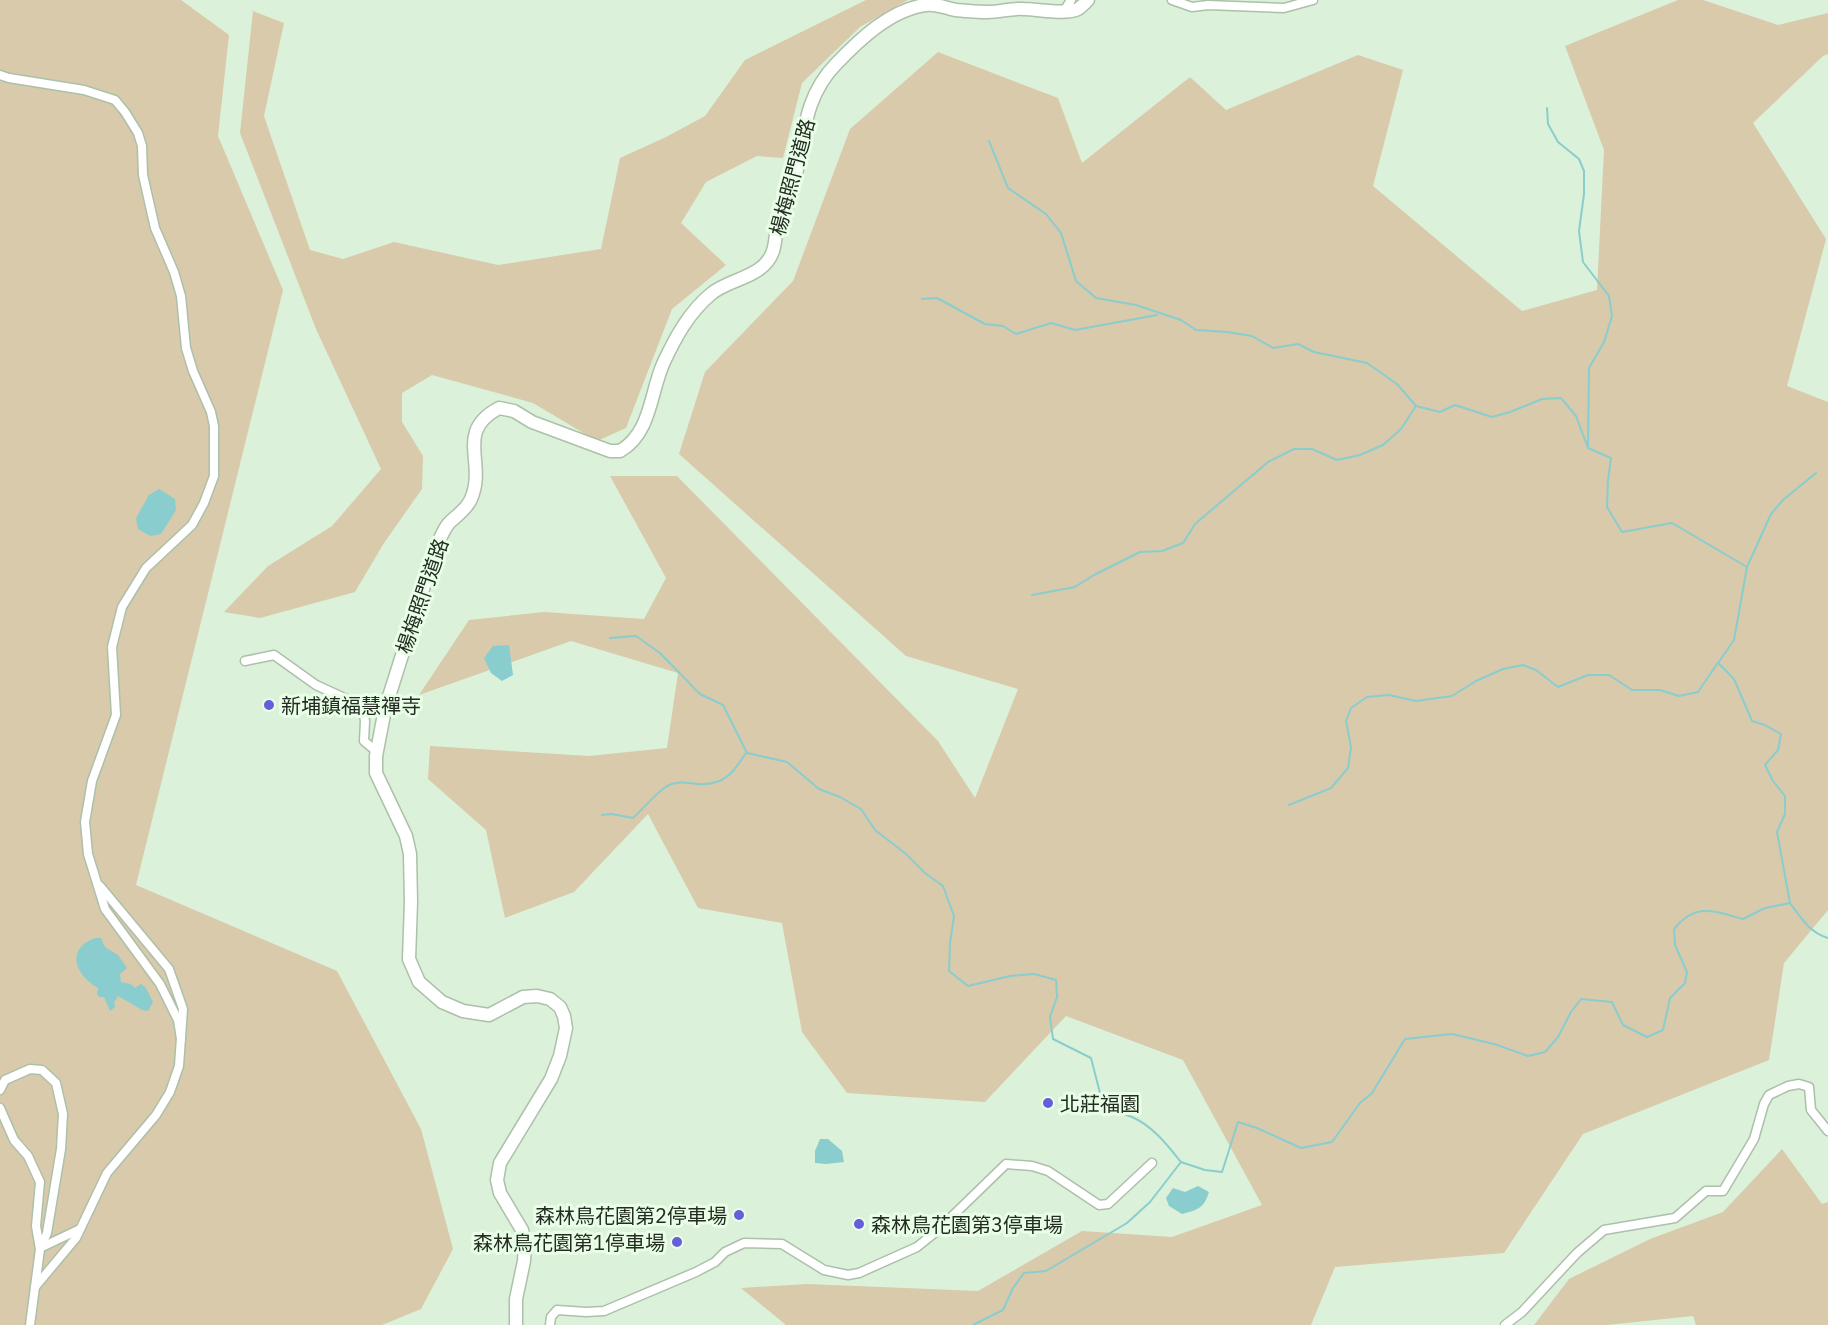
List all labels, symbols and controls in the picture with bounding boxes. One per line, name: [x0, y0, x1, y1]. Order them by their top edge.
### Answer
street label: 楊梅照門道路: [763, 116, 821, 238]
street label: 楊梅照門道路: [390, 535, 454, 657]
place label: 新埔鎮福慧禪寺: [281, 692, 421, 719]
marker: 新埔鎮福慧禪寺: [262, 698, 276, 712]
place label: 北莊福園: [1060, 1090, 1140, 1117]
marker: 北莊福園: [1041, 1096, 1055, 1110]
place label: 森林鳥花園第2停車場: [535, 1202, 727, 1229]
marker: 森林鳥花園第2停車場: [732, 1208, 746, 1222]
place label: 森林鳥花園第3停車場: [871, 1211, 1063, 1238]
marker: 森林鳥花園第3停車場: [852, 1217, 866, 1231]
place label: 森林鳥花園第1停車場: [473, 1229, 665, 1256]
marker: 森林鳥花園第1停車場: [670, 1235, 684, 1249]

